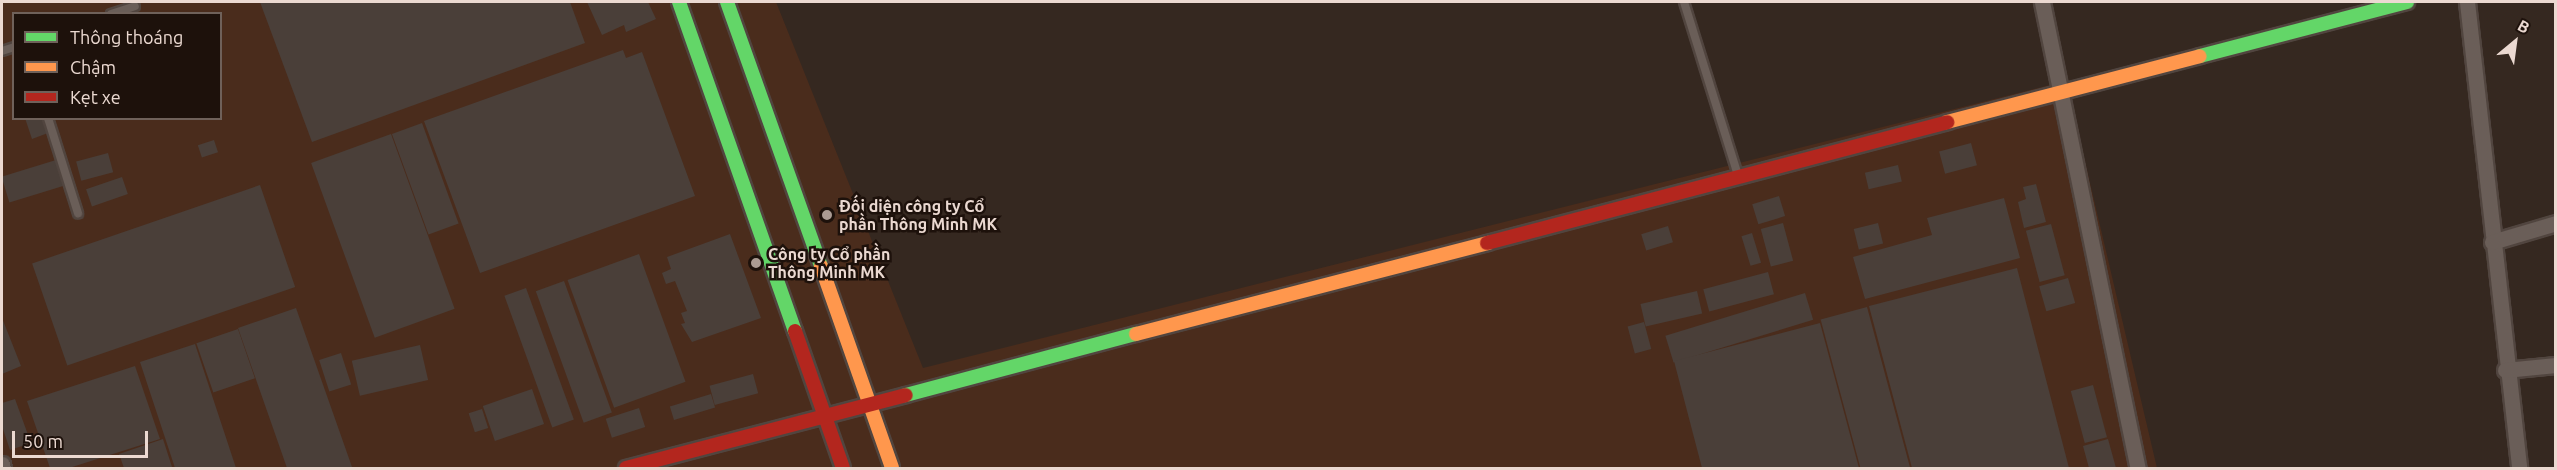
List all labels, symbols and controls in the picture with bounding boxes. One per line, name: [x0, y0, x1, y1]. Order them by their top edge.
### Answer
legend: [12, 12, 222, 120]
north arrow: [2485, 12, 2545, 72]
text: B: [2515, 16, 2533, 37]
text: Thông thoáng: [70, 27, 183, 47]
text: Chậm: [70, 57, 116, 77]
text: Kẹt xe: [70, 87, 121, 107]
place label: Đối diện công ty Cổ phần Thông Minh MK: [839, 196, 997, 234]
marker: Đối diện công ty Cổ phần Thông Minh MK: [820, 208, 834, 222]
place label: Công ty Cổ phần Thông Minh MK: [768, 244, 890, 282]
marker: Công ty Cổ phần Thông Minh MK: [749, 256, 763, 270]
scale bar: [15, 419, 152, 457]
text: 50 m: [23, 431, 63, 451]

